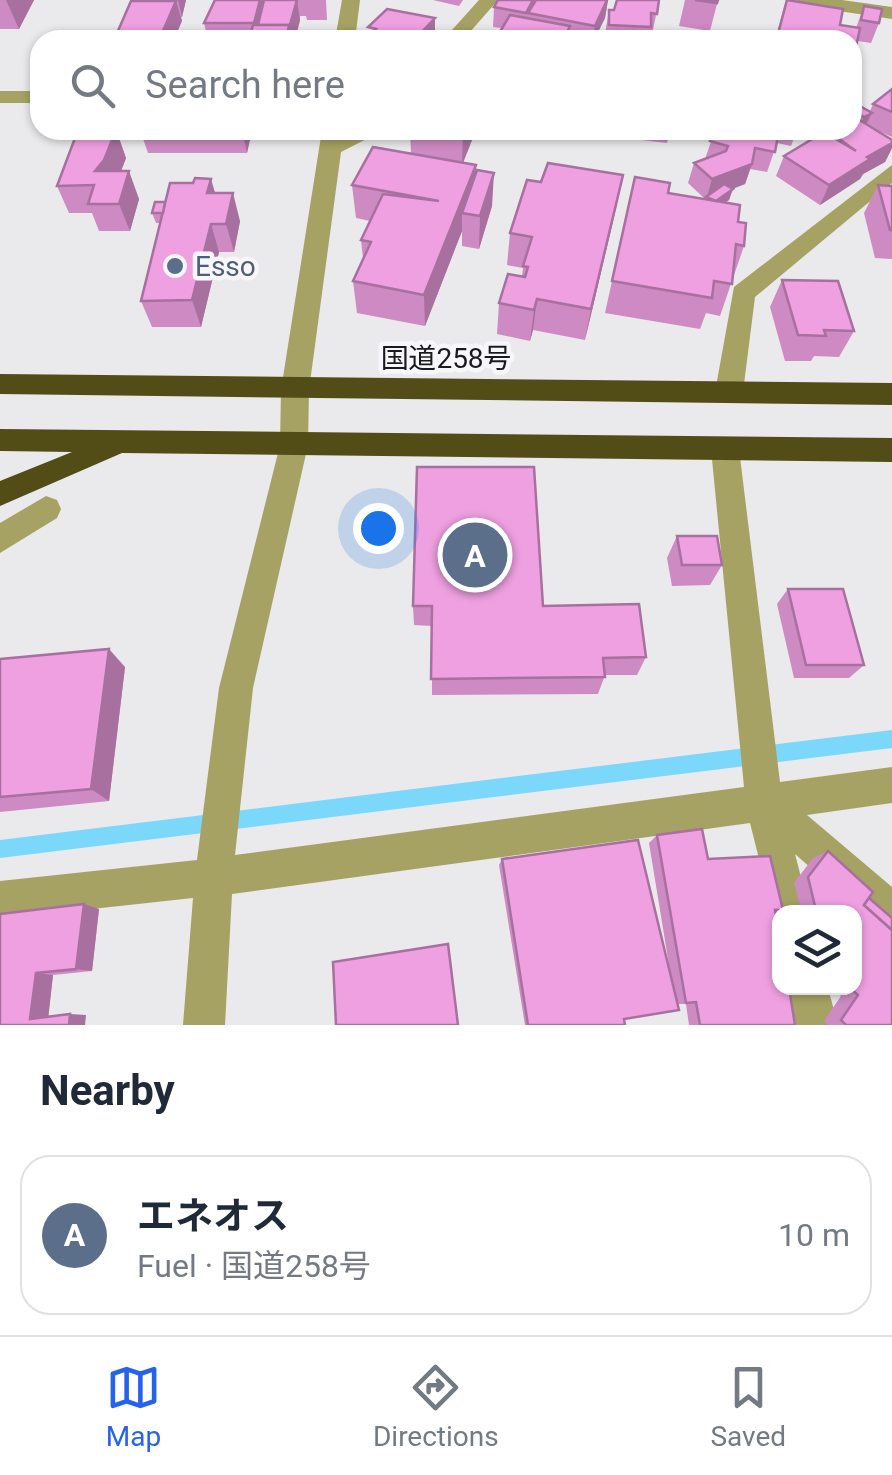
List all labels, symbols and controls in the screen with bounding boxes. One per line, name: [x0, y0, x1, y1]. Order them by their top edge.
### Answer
search box: [30, 30, 862, 140]
icon: search: [65, 58, 120, 113]
text: Search here: [145, 63, 345, 107]
place label: Esso: [195, 250, 256, 283]
marker: Esso: [164, 255, 186, 277]
street label: 国道258号: [380, 342, 512, 375]
your location: [353, 503, 404, 554]
pin: A: [442, 518, 508, 592]
map controls: [772, 905, 862, 995]
button: layers: [772, 905, 862, 995]
text: Nearby: [40, 1066, 175, 1115]
text: エネオス: [137, 1194, 289, 1238]
text: A: [64, 1216, 85, 1254]
text: 10 m: [778, 1216, 850, 1254]
text: Fuel · 国道258号: [137, 1247, 371, 1285]
tab: Map: [106, 1360, 161, 1453]
tab: Directions: [373, 1360, 499, 1453]
tab: Saved: [710, 1360, 786, 1453]

